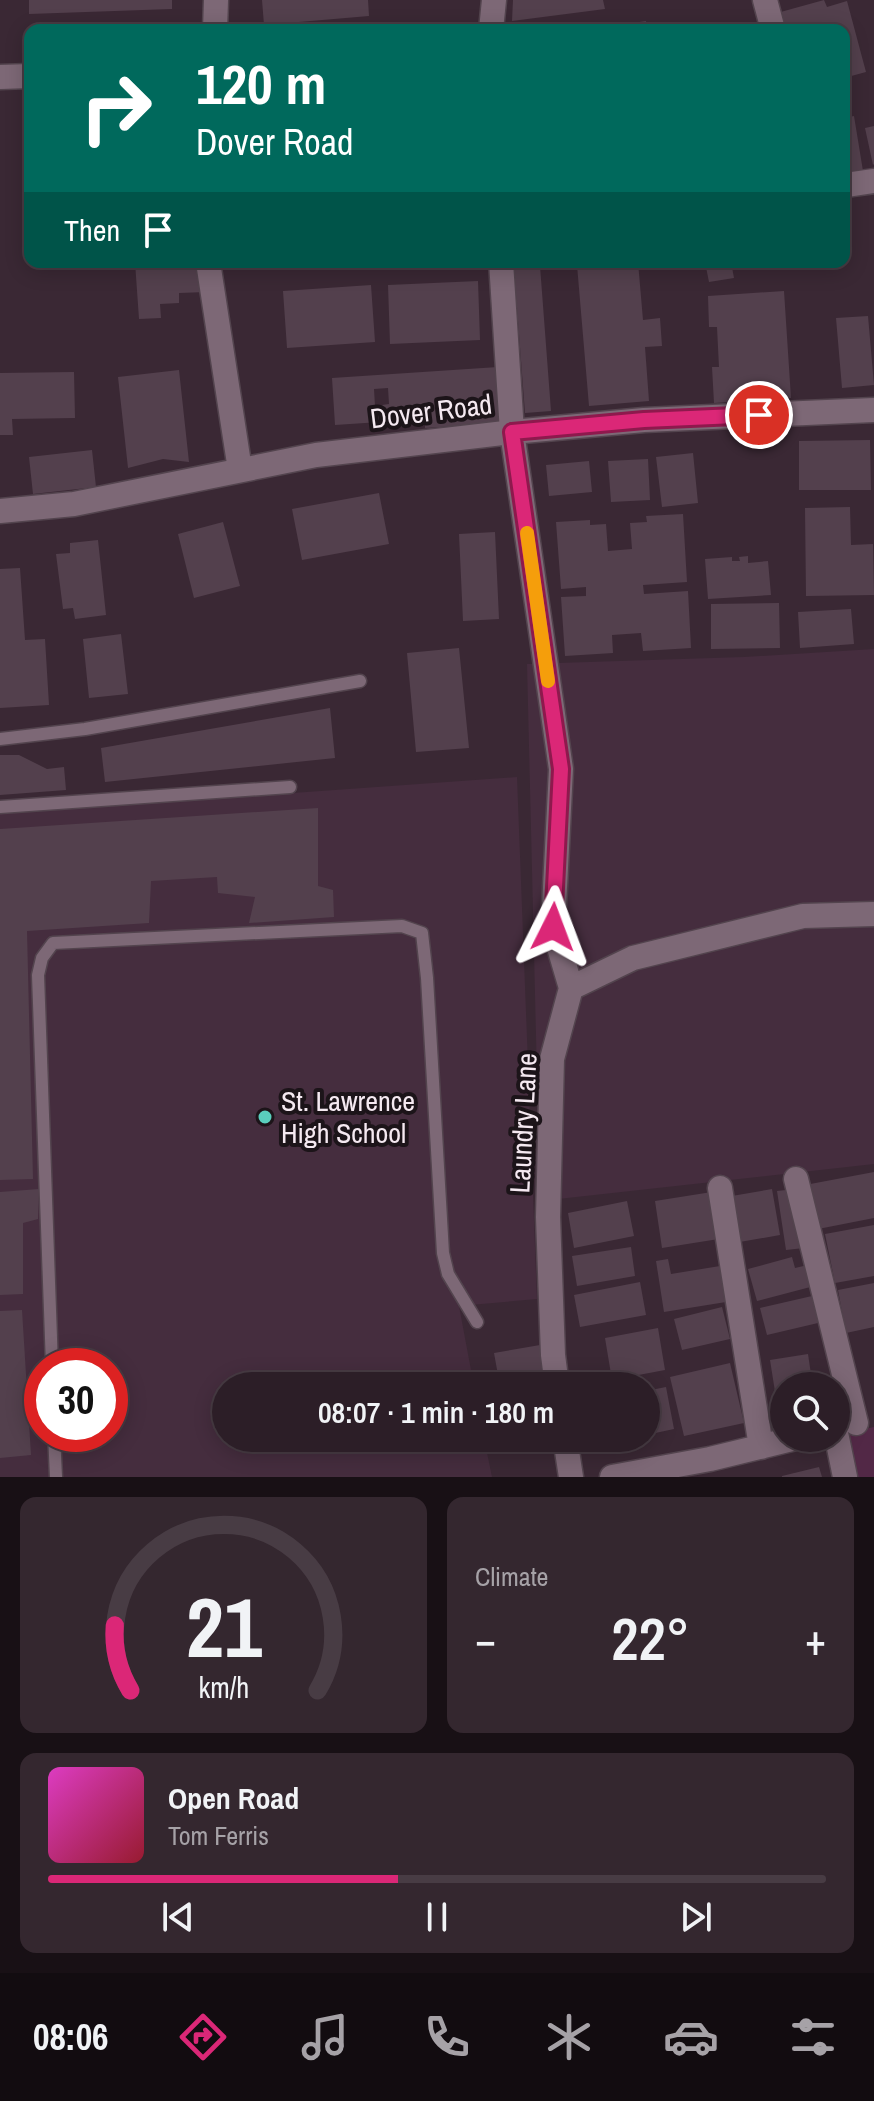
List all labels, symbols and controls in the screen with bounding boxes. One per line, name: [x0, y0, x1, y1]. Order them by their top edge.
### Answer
text: 120 m: [196, 46, 326, 121]
icon: right: [64, 56, 168, 160]
text: Dover Road: [196, 118, 354, 166]
icon: arrive: [136, 208, 180, 252]
text: Then: [64, 210, 120, 250]
pin: [725, 381, 793, 449]
street label: Dover Road: [368, 385, 494, 437]
icon: arrive: [737, 393, 781, 437]
position arrow: [511, 885, 595, 969]
street label: Laundry Lane: [500, 1052, 546, 1194]
place label: St. Lawrence High School: [281, 1082, 415, 1152]
marker: St. Lawrence High School: [256, 1108, 274, 1126]
speed limit sign: 30: [24, 1348, 128, 1452]
map controls: [770, 1372, 850, 1452]
button: search: [770, 1372, 850, 1452]
text: 08:07 · 1 min · 180 m: [318, 1392, 554, 1432]
text: Climate: [475, 1559, 548, 1594]
text: 21: [186, 1571, 261, 1683]
text: 22°: [611, 1598, 690, 1679]
text: −: [475, 1609, 496, 1669]
text: +: [805, 1609, 826, 1669]
text: km/h: [198, 1668, 249, 1707]
text: Open Road: [168, 1778, 299, 1818]
text: Tom Ferris: [168, 1818, 269, 1853]
icon: previous: [156, 1895, 200, 1939]
icon: pause: [415, 1895, 459, 1939]
icon: next: [674, 1895, 718, 1939]
icon: directions: [175, 2009, 231, 2065]
icon: music: [297, 2009, 353, 2065]
icon: phone: [419, 2009, 475, 2065]
icon: climate: [541, 2009, 597, 2065]
icon: car: [663, 2009, 719, 2065]
icon: filters: [785, 2009, 841, 2065]
text: 08:06: [33, 2013, 109, 2061]

